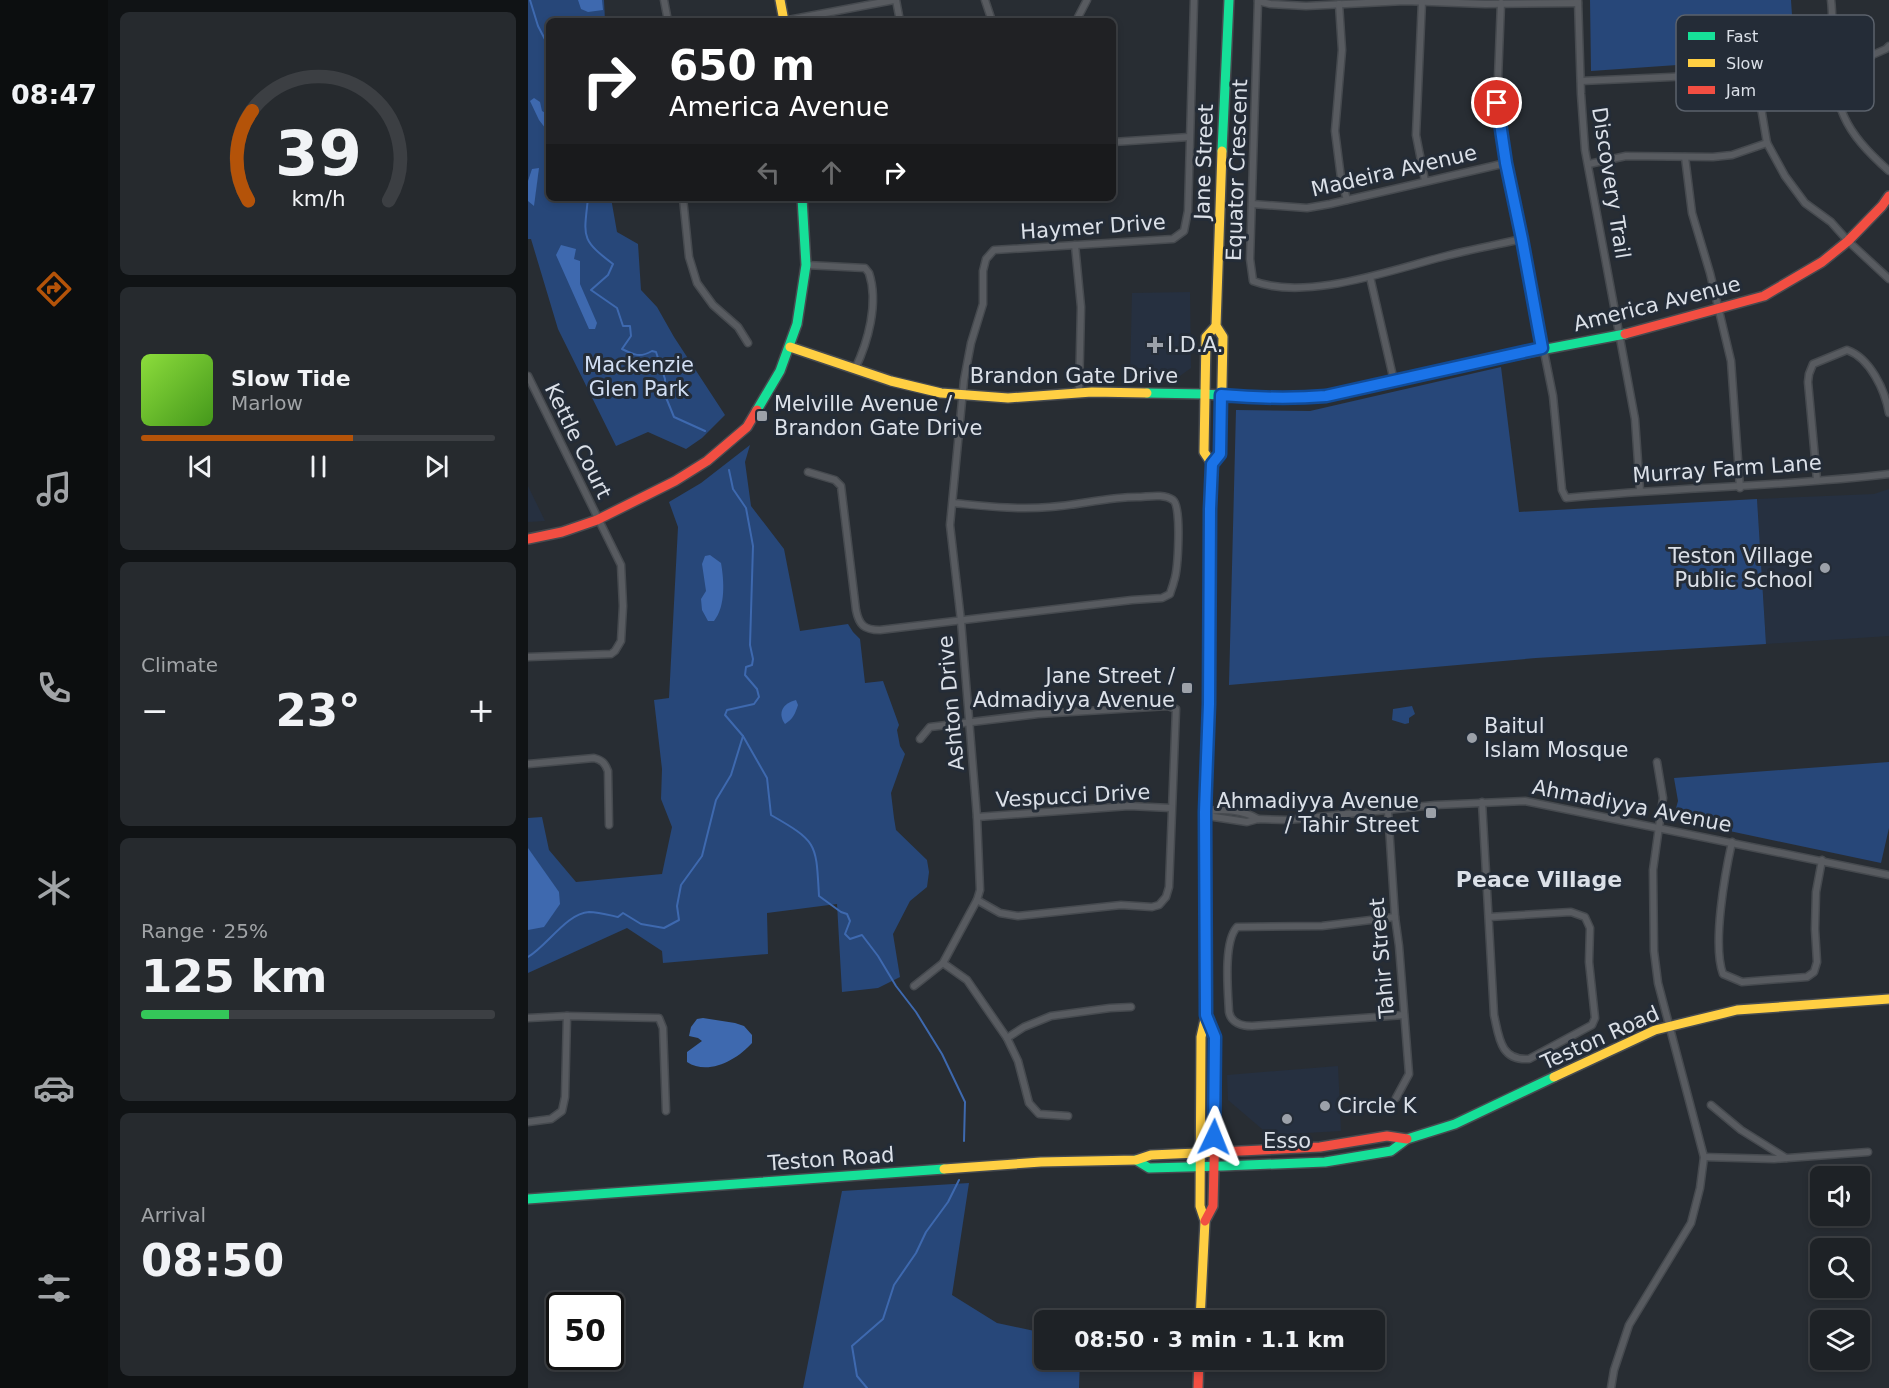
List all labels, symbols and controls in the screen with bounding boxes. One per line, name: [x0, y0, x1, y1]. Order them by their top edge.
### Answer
legend: [1676, 15, 1874, 111]
text: Fast: [1726, 27, 1758, 46]
text: 650 m: [669, 41, 815, 90]
icon: right: [570, 42, 648, 120]
text: Slow: [1726, 54, 1763, 73]
pin: [1471, 77, 1522, 128]
text: 08:47: [11, 79, 97, 110]
street label: Equator Crescent: [1222, 79, 1252, 261]
text: Jam: [1725, 81, 1756, 100]
icon: arrive: [1480, 86, 1513, 119]
text: America Avenue: [669, 91, 889, 122]
street label: Jane Street: [1190, 104, 1218, 222]
street label: Discovery Trail: [1587, 105, 1635, 261]
text: 39: [275, 117, 361, 190]
street label: Madeira Avenue: [1309, 140, 1479, 202]
icon: left: [752, 156, 785, 189]
icon: ahead: [815, 156, 848, 189]
icon: right: [878, 156, 911, 189]
text: km/h: [291, 186, 345, 211]
street label: Haymer Drive: [1019, 210, 1167, 244]
icon: directions: [33, 268, 75, 310]
street label: America Avenue: [1571, 272, 1743, 336]
place label: I.D.A.: [1167, 333, 1223, 357]
marker: I.D.A.: [1148, 338, 1162, 352]
park label: Mackenzie Glen Park: [584, 353, 694, 401]
street label: Brandon Gate Drive: [970, 364, 1178, 388]
text: Slow Tide: [231, 366, 351, 391]
street label: Kettle Court: [540, 379, 616, 503]
text: Marlow: [231, 391, 303, 415]
place label: Melville Avenue / Brandon Gate Drive: [774, 392, 982, 440]
marker: Melville Avenue / Brandon Gate Drive: [755, 409, 769, 423]
icon: previous: [184, 450, 217, 483]
icon: pause: [302, 450, 335, 483]
icon: next: [420, 450, 453, 483]
street label: Murray Farm Lane: [1632, 450, 1822, 488]
icon: music: [33, 468, 75, 510]
place label: Teston Village Public School: [1667, 544, 1813, 592]
marker: Teston Village Public School: [1818, 561, 1832, 575]
street label: Ashton Drive: [933, 634, 969, 772]
text: Climate: [141, 653, 218, 677]
place label: Jane Street / Admadiyya Avenue: [973, 664, 1176, 712]
icon: phone: [33, 667, 75, 709]
marker: Jane Street / Admadiyya Avenue: [1180, 681, 1194, 695]
text: 23°: [275, 684, 361, 737]
text: −: [141, 691, 169, 730]
text: +: [467, 691, 495, 730]
place label: Baitul Islam Mosque: [1484, 714, 1628, 762]
marker: Baitul Islam Mosque: [1465, 731, 1479, 745]
street label: Ahmadiyya Avenue: [1530, 775, 1734, 837]
street label: Vespucci Drive: [995, 780, 1151, 812]
place label: Ahmadiyya Avenue / Tahir Street: [1216, 789, 1419, 837]
marker: Ahmadiyya Avenue / Tahir Street: [1424, 806, 1438, 820]
icon: climate: [33, 867, 75, 909]
district label: Peace Village: [1456, 867, 1622, 892]
street label: Tahir Street: [1365, 897, 1399, 1020]
text: Range · 25%: [141, 919, 268, 943]
text: 125 km: [141, 950, 327, 1003]
street label: Teston Road: [1536, 1001, 1663, 1075]
icon: car: [33, 1067, 75, 1109]
place label: Circle K: [1337, 1094, 1418, 1118]
marker: Circle K: [1318, 1099, 1332, 1113]
position arrow: [1182, 1105, 1246, 1169]
marker: Esso: [1280, 1112, 1294, 1126]
place label: Esso: [1263, 1129, 1311, 1153]
street label: Teston Road: [766, 1143, 895, 1175]
map controls: [1810, 1166, 1870, 1370]
button: sound: [1810, 1166, 1870, 1226]
text: Arrival: [141, 1203, 206, 1227]
text: 08:50: [141, 1234, 284, 1287]
button: search: [1810, 1238, 1870, 1298]
icon: filters: [33, 1267, 75, 1309]
speed limit sign: 50: [546, 1292, 624, 1370]
button: layers: [1810, 1310, 1870, 1370]
text: 08:50 · 3 min · 1.1 km: [1074, 1327, 1345, 1352]

